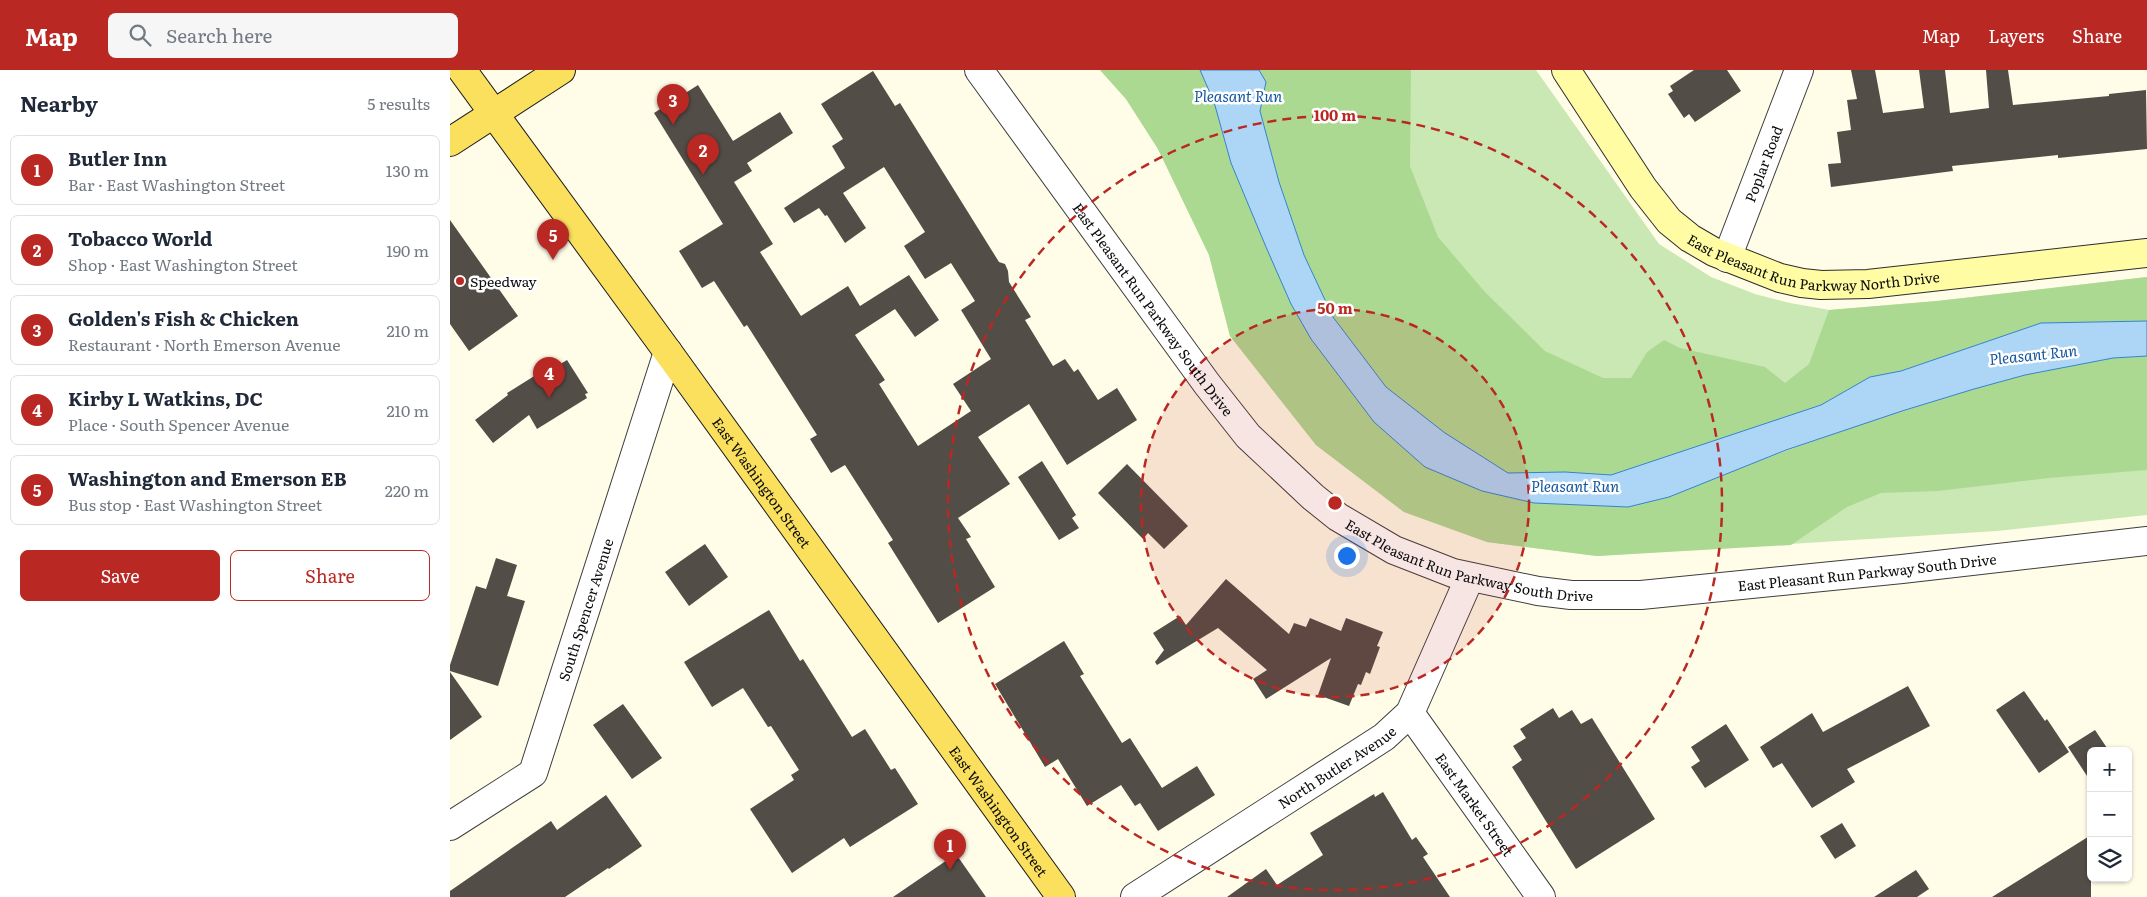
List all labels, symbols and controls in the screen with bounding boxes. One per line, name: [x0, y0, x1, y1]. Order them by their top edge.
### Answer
search box: [108, 13, 458, 58]
text: Map: [25, 18, 78, 53]
icon: search: [126, 21, 154, 49]
text: Search here: [166, 21, 272, 49]
text: Map: [1922, 22, 1960, 49]
text: Layers: [1988, 22, 2044, 49]
text: Share: [2072, 22, 2122, 49]
pin: 3: [657, 84, 689, 125]
water label: Pleasant Run: [1194, 84, 1282, 107]
text: Nearby: [20, 87, 98, 118]
text: 5 results: [367, 91, 430, 115]
text: 100 m: [1314, 103, 1356, 126]
street label: Poplar Road: [1739, 122, 1787, 205]
pin: 2: [687, 134, 719, 175]
text: Butler Inn: [68, 144, 167, 172]
text: 1: [34, 158, 40, 182]
text: 130 m: [386, 158, 429, 182]
text: Bar · East Washington Street: [68, 172, 285, 196]
street label: East Pleasant Run Parkway South Drive: [1068, 198, 1238, 420]
pin: 5: [537, 219, 569, 260]
text: Tobacco World: [68, 224, 212, 252]
street label: East Pleasant Run Parkway North Drive: [1684, 229, 1941, 295]
text: 2: [33, 238, 41, 262]
text: 190 m: [386, 238, 429, 262]
text: Shop · East Washington Street: [68, 252, 298, 276]
place label: Speedway: [470, 271, 538, 291]
marker: Speedway: [454, 275, 466, 287]
text: 50 m: [1317, 296, 1353, 319]
text: Golden's Fish & Chicken: [68, 304, 299, 332]
text: 3: [33, 318, 41, 342]
text: 210 m: [386, 318, 429, 342]
text: Restaurant · North Emerson Avenue: [68, 332, 341, 356]
water label: Pleasant Run: [1988, 338, 2078, 370]
pin: 4: [533, 357, 565, 398]
text: Kirby L Watkins, DC: [68, 384, 263, 412]
text: 4: [32, 398, 42, 422]
text: 210 m: [386, 398, 429, 422]
text: Place · South Spencer Avenue: [68, 412, 289, 436]
street label: East Washington Street: [708, 413, 816, 552]
text: Washington and Emerson EB: [68, 464, 347, 492]
water label: Pleasant Run: [1531, 474, 1619, 497]
text: 5: [33, 478, 41, 502]
text: 220 m: [385, 478, 429, 502]
text: Bus stop · East Washington Street: [68, 492, 322, 516]
centre of rings: [1326, 494, 1344, 512]
street label: East Pleasant Run Parkway South Drive: [1342, 514, 1593, 605]
street label: South Spencer Avenue: [553, 536, 618, 684]
your location: [1334, 543, 1360, 569]
street label: East Pleasant Run Parkway South Drive: [1737, 548, 1997, 595]
button: Save: [20, 550, 220, 601]
button: Share: [230, 550, 430, 601]
street label: North Butler Avenue: [1274, 721, 1400, 813]
street label: East Washington Street: [945, 741, 1053, 881]
map controls: [2087, 747, 2132, 882]
button: +: [2087, 747, 2132, 792]
street label: East Market Street: [1431, 749, 1519, 860]
button: −: [2087, 792, 2132, 837]
pin: 1: [934, 829, 966, 870]
button: layers: [2087, 837, 2132, 882]

